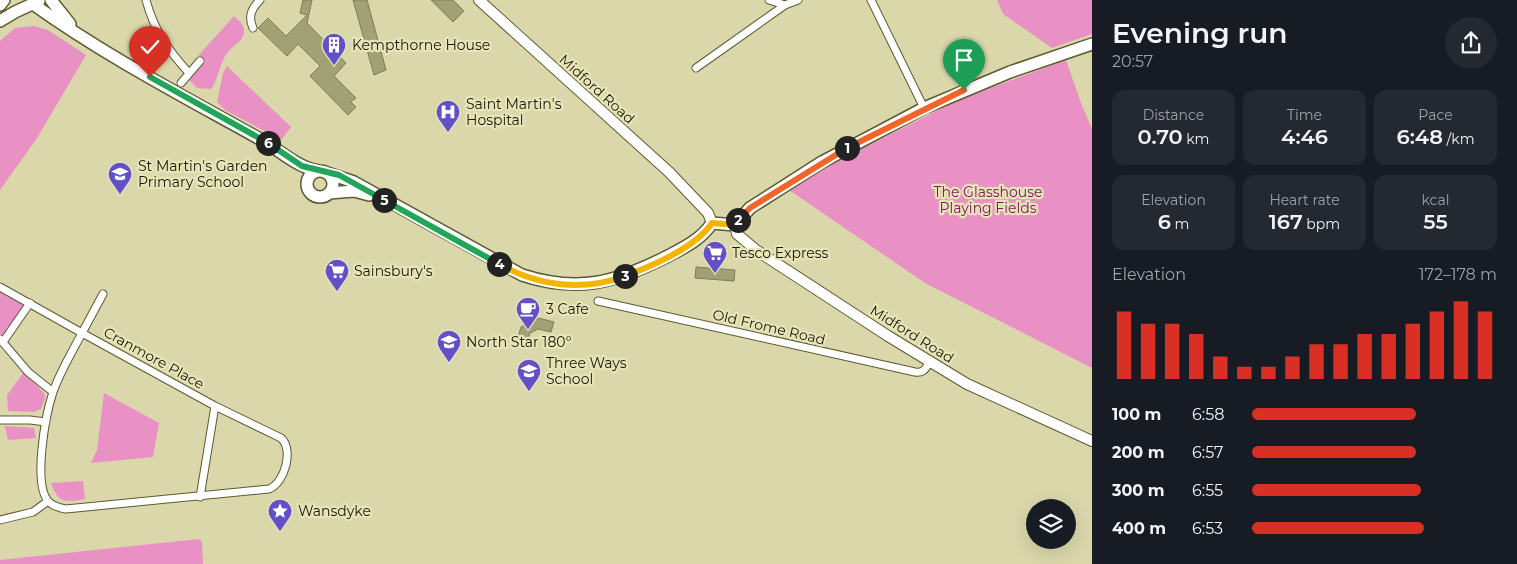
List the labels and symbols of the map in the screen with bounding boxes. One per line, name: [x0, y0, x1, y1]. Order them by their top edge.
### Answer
pin: [129, 26, 171, 77]
building icon: Kempthorne House: [321, 32, 347, 66]
place label: Kempthorne House: [352, 36, 490, 54]
pin: [943, 39, 985, 90]
street label: Midford Road: [556, 50, 638, 128]
place label: Saint Martin's Hospital: [466, 95, 562, 129]
hospital icon: Saint Martin's Hospital: [435, 99, 461, 133]
pin: 6: [256, 130, 280, 156]
pin: 1: [834, 136, 860, 160]
place label: St Martin's Garden Primary School: [138, 157, 268, 191]
school or university icon: St Martin's Garden Primary School: [107, 161, 133, 195]
park label: The Glasshouse Playing Fields: [933, 183, 1043, 217]
pin: 5: [372, 188, 396, 212]
pin: 2: [726, 208, 750, 232]
supermarket icon: Tesco Express: [702, 240, 728, 274]
place label: Tesco Express: [732, 244, 829, 262]
pin: 4: [486, 252, 512, 276]
supermarket icon: Sainsbury's: [324, 258, 350, 292]
place label: Sainsbury's: [354, 262, 433, 280]
pin: 3: [612, 264, 638, 288]
cafe icon: 3 Cafe: [515, 296, 541, 330]
place label: 3 Cafe: [546, 300, 589, 318]
street label: Midford Road: [867, 301, 957, 367]
street label: Old Frome Road: [711, 305, 827, 349]
street label: Cranmore Place: [101, 323, 207, 393]
school or university icon: North Star 180°: [436, 329, 462, 363]
place label: North Star 180°: [466, 333, 572, 351]
place label: Three Ways School: [546, 354, 627, 388]
school or university icon: Three Ways School: [516, 358, 542, 392]
place icon: Wansdyke: [267, 498, 293, 532]
place label: Wansdyke: [298, 502, 371, 520]

